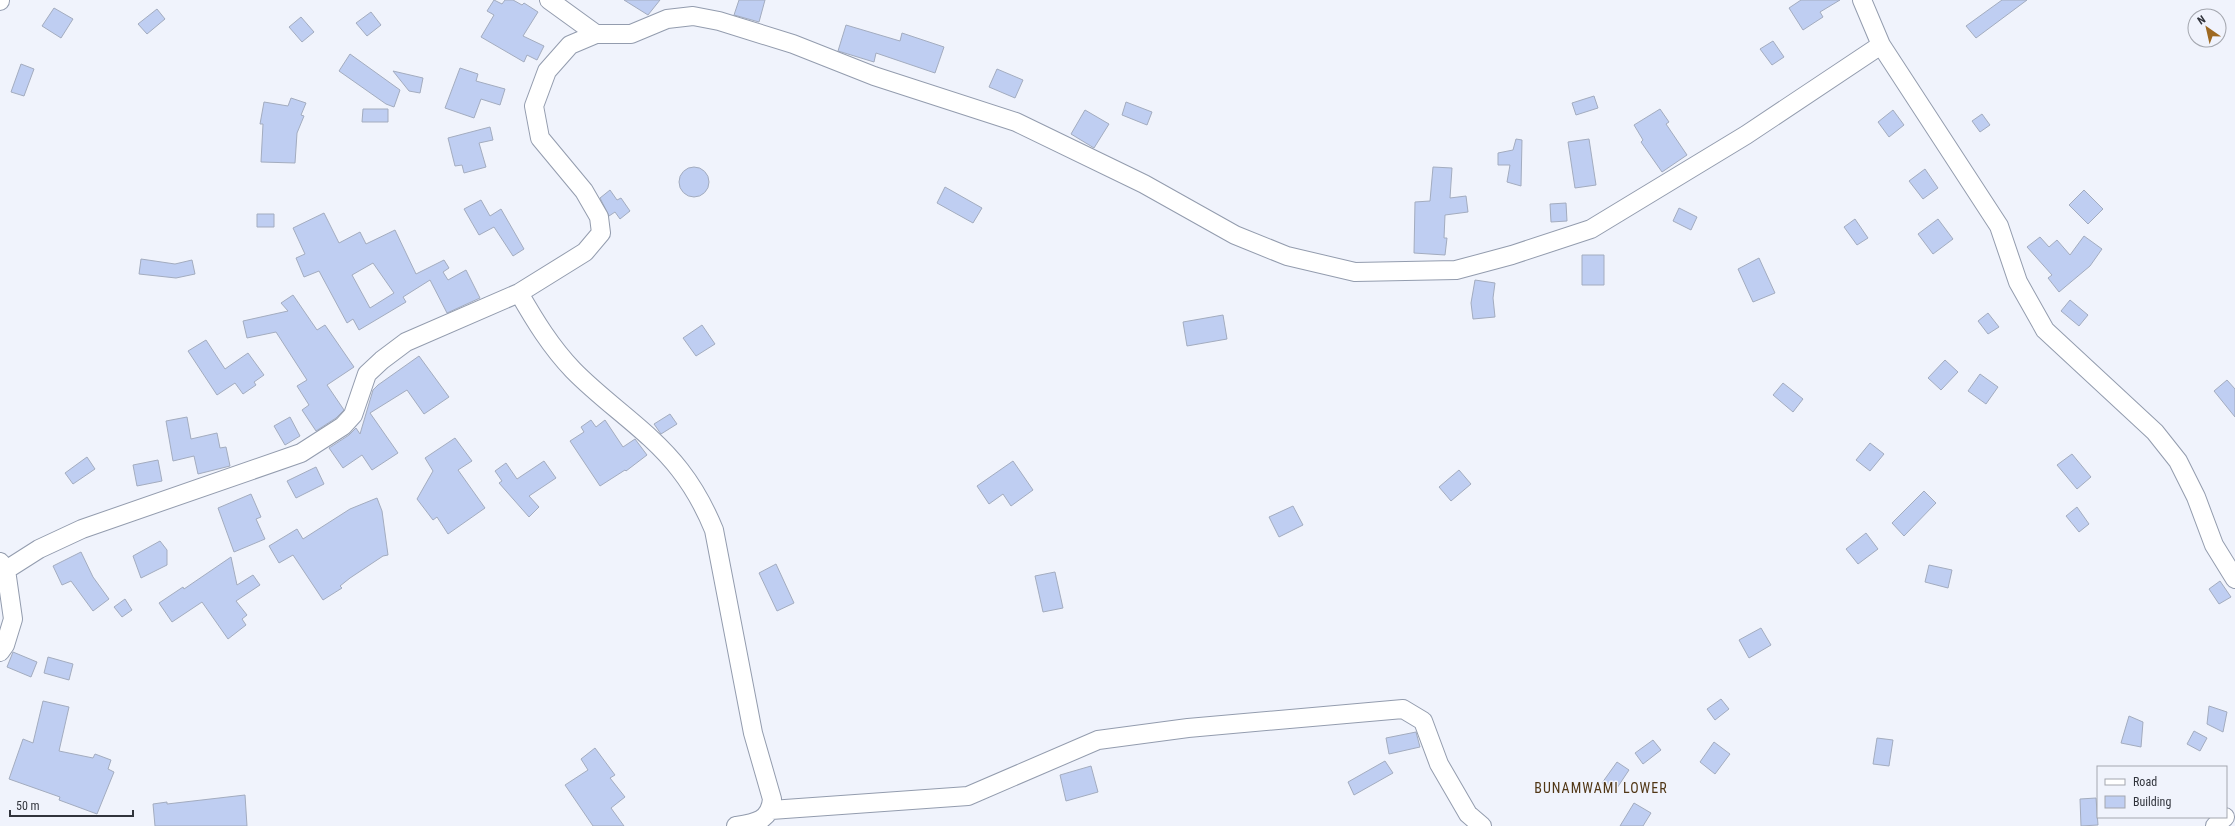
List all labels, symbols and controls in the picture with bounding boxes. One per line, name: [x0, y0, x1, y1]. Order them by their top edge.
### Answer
north arrow: [2187, 8, 2227, 48]
text: N: [2195, 13, 2208, 27]
legend: [2097, 766, 2227, 818]
text: Road: [2133, 775, 2157, 789]
district label: BUNAMWAMI LOWER: [1534, 780, 1668, 796]
scale bar: [10, 792, 133, 818]
text: Building: [2133, 795, 2171, 809]
text: 50 m: [16, 799, 40, 813]

